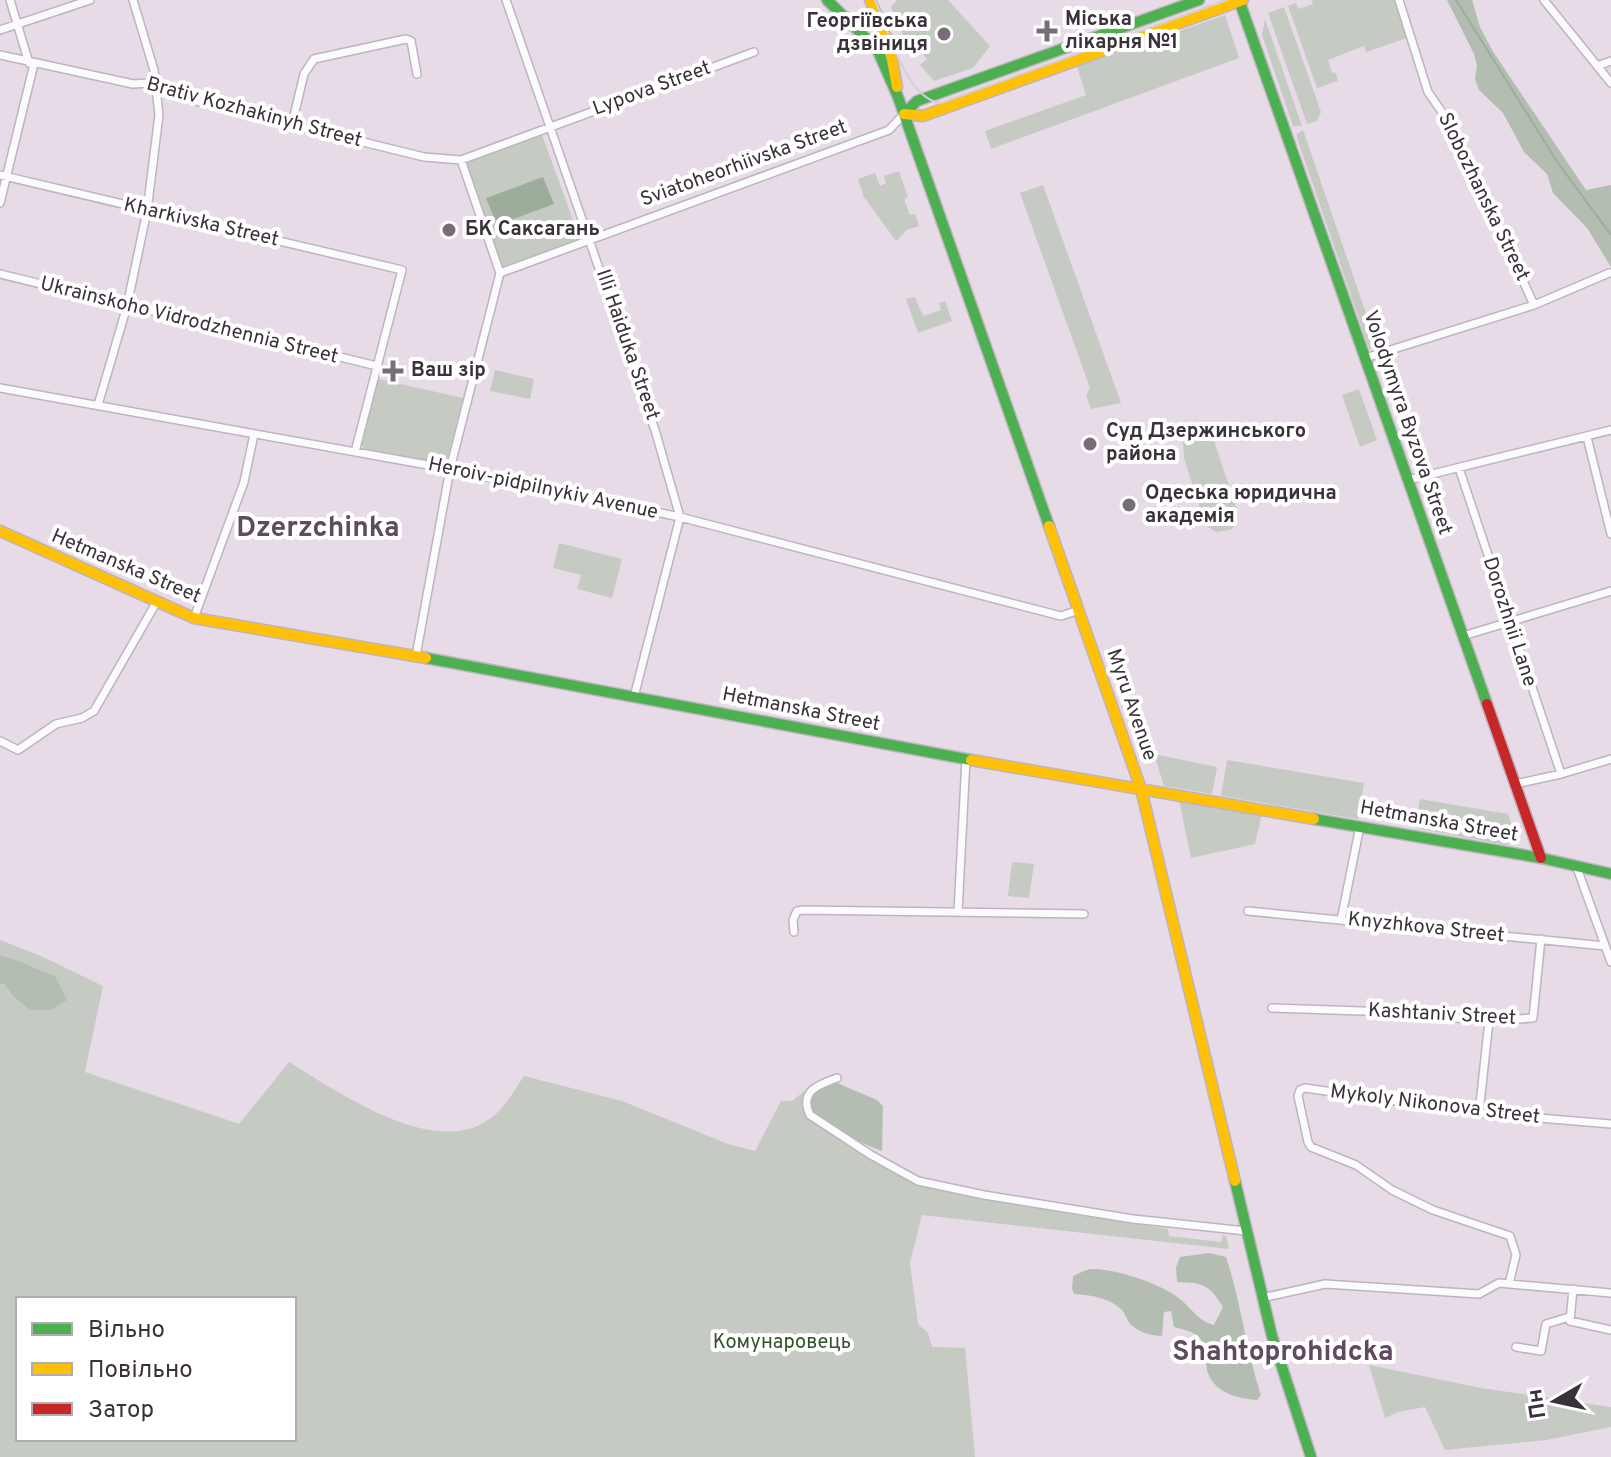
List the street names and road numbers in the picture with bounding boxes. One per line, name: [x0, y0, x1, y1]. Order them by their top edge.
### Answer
street label: Lypova Street: [589, 56, 715, 122]
street label: Brativ Kozhakinyh Street: [143, 72, 365, 154]
street label: Slobozhanska Street: [1431, 109, 1535, 285]
street label: Sviatoheorhiivska Street: [637, 114, 851, 214]
street label: Kharkivska Street: [121, 193, 281, 253]
street label: Illi Haiduka Street: [589, 266, 665, 424]
street label: Ukrainskoho Vidrodzhennia Street: [37, 271, 341, 371]
street label: Volodymyra Byzova Street: [1356, 308, 1458, 538]
street label: Heroiv-pidpilnykiv Avenue: [426, 452, 660, 526]
street label: Hetmanska Street: [47, 524, 205, 610]
street label: Dorozhnii Lane: [1476, 554, 1542, 690]
street label: Myru Avenue: [1100, 646, 1162, 764]
street label: Hetmanska Street: [720, 682, 882, 738]
street label: Hetmanska Street: [1358, 795, 1520, 849]
street label: Knyzhkova Street: [1346, 907, 1506, 949]
street label: Kashtaniv Street: [1367, 998, 1517, 1032]
street label: Mykoly Nikonova Street: [1328, 1079, 1542, 1131]

